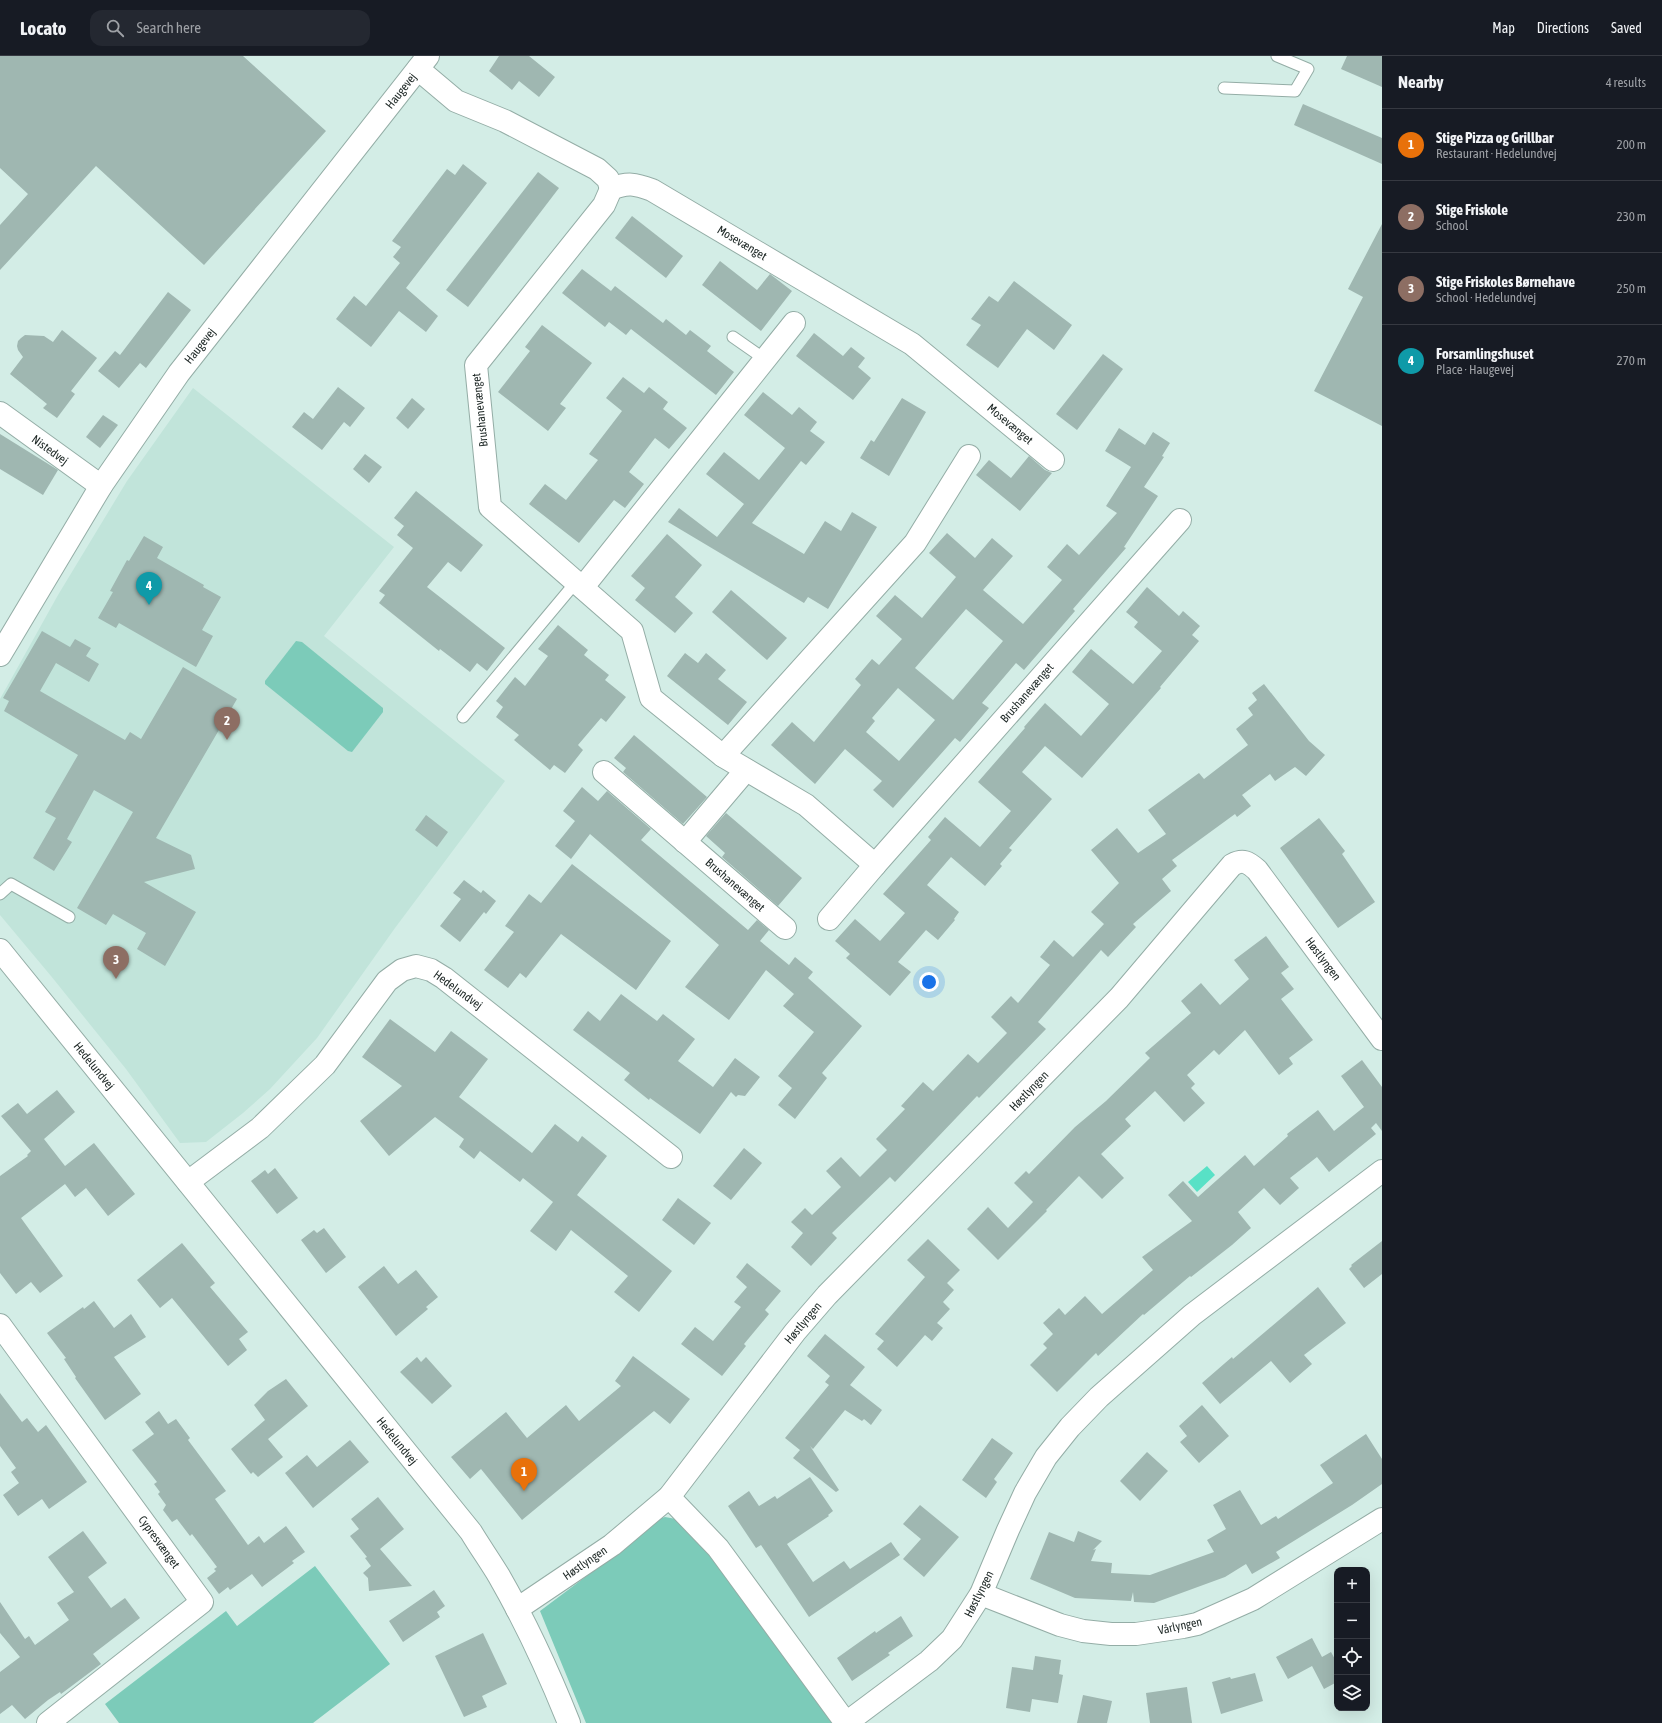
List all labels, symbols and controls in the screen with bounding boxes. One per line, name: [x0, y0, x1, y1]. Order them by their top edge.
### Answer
search box: [90, 10, 370, 46]
text: Locato: [20, 17, 66, 39]
icon: search: [104, 17, 126, 39]
text: Search here: [136, 19, 201, 36]
text: Map: [1492, 20, 1515, 36]
text: Directions: [1537, 20, 1589, 36]
text: Saved: [1611, 20, 1642, 36]
street label: Haugevej: [383, 70, 419, 112]
text: Nearby: [1398, 72, 1444, 92]
text: 4 results: [1606, 75, 1646, 90]
text: Stige Pizza og Grillbar: [1436, 129, 1553, 146]
text: 1: [1408, 137, 1414, 152]
text: 200 m: [1617, 137, 1646, 152]
text: Restaurant · Hedelundvej: [1436, 146, 1557, 161]
text: Stige Friskole: [1436, 201, 1508, 218]
text: 2: [1408, 209, 1414, 224]
text: 230 m: [1617, 209, 1646, 224]
text: School: [1436, 218, 1468, 233]
street label: Mosevænget: [715, 223, 770, 264]
text: Stige Friskoles Børnehave: [1436, 273, 1575, 290]
text: 3: [1408, 281, 1414, 296]
text: 250 m: [1617, 281, 1646, 296]
text: School · Hedelundvej: [1436, 290, 1536, 305]
street label: Haugevej: [182, 325, 218, 367]
text: Forsamlingshuset: [1436, 345, 1534, 362]
text: 4: [1408, 353, 1414, 368]
text: 270 m: [1617, 353, 1646, 368]
text: Place · Haugevej: [1436, 362, 1514, 377]
street label: Brushanevænget: [469, 372, 491, 448]
street label: Mosevænget: [984, 401, 1036, 448]
street label: Nistedvej: [29, 432, 71, 468]
pin: 4: [136, 572, 162, 605]
street label: Brushanevænget: [997, 660, 1057, 726]
pin: 2: [214, 707, 240, 740]
street label: Brushanevænget: [702, 855, 768, 915]
street label: Høstlyngen: [1302, 935, 1344, 983]
pin: 3: [103, 946, 129, 979]
street label: Hedelundvej: [431, 968, 485, 1012]
your location: [919, 972, 939, 992]
street label: Hedelundvej: [71, 1039, 117, 1093]
street label: Høstlyngen: [1006, 1068, 1052, 1114]
street label: Høstlyngen: [781, 1299, 825, 1347]
street label: Hedelundvej: [374, 1414, 420, 1468]
pin: 1: [511, 1458, 537, 1491]
street label: Cypresvænget: [135, 1513, 183, 1571]
street label: Høstlyngen: [560, 1543, 610, 1583]
map controls: [1334, 1567, 1370, 1711]
button: +: [1334, 1567, 1370, 1603]
street label: Høstlyngen: [961, 1568, 997, 1620]
button: −: [1334, 1603, 1370, 1639]
street label: Vårlyngen: [1157, 1615, 1203, 1637]
button: locate: [1334, 1639, 1370, 1675]
button: layers: [1334, 1675, 1370, 1711]

